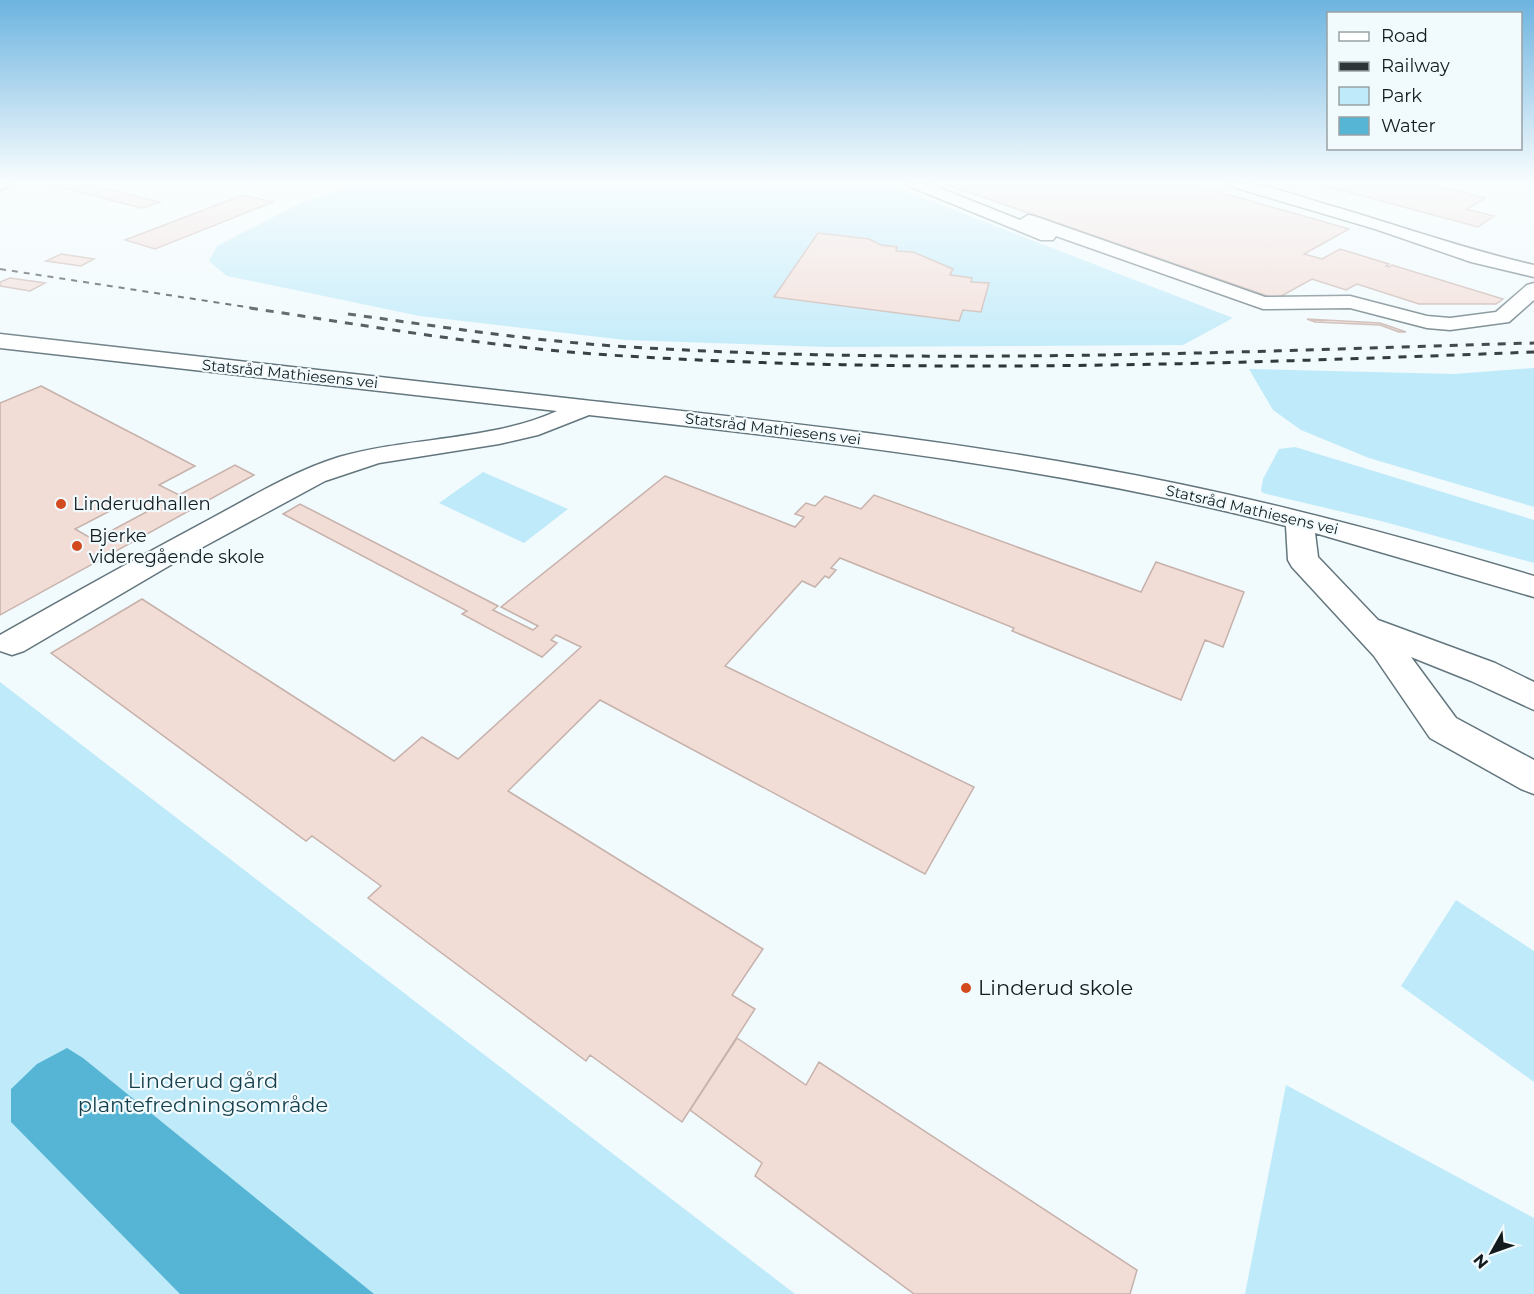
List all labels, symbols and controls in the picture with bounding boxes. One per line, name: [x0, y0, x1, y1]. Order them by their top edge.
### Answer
legend: [1327, 12, 1522, 150]
text: Road: [1381, 25, 1428, 47]
text: Railway: [1381, 55, 1450, 77]
text: Park: [1381, 85, 1422, 107]
text: Water: [1381, 115, 1436, 137]
street label: Statsråd Mathiesens vei: [201, 355, 379, 392]
street label: Statsråd Mathiesens vei: [684, 408, 862, 449]
street label: Statsråd Mathiesens vei: [1164, 480, 1340, 539]
place label: Linderudhallen: [73, 493, 211, 515]
marker: Linderudhallen: [54, 497, 68, 511]
place label: Bjerke videregående skole: [89, 525, 265, 568]
marker: Bjerke videregående skole: [70, 539, 84, 553]
place label: Linderud skole: [978, 975, 1133, 1000]
marker: Linderud skole: [959, 981, 973, 995]
park label: Linderud gård plantefredningsområde: [78, 1068, 328, 1117]
north arrow: [1462, 1222, 1522, 1282]
text: N: [1469, 1250, 1492, 1272]

